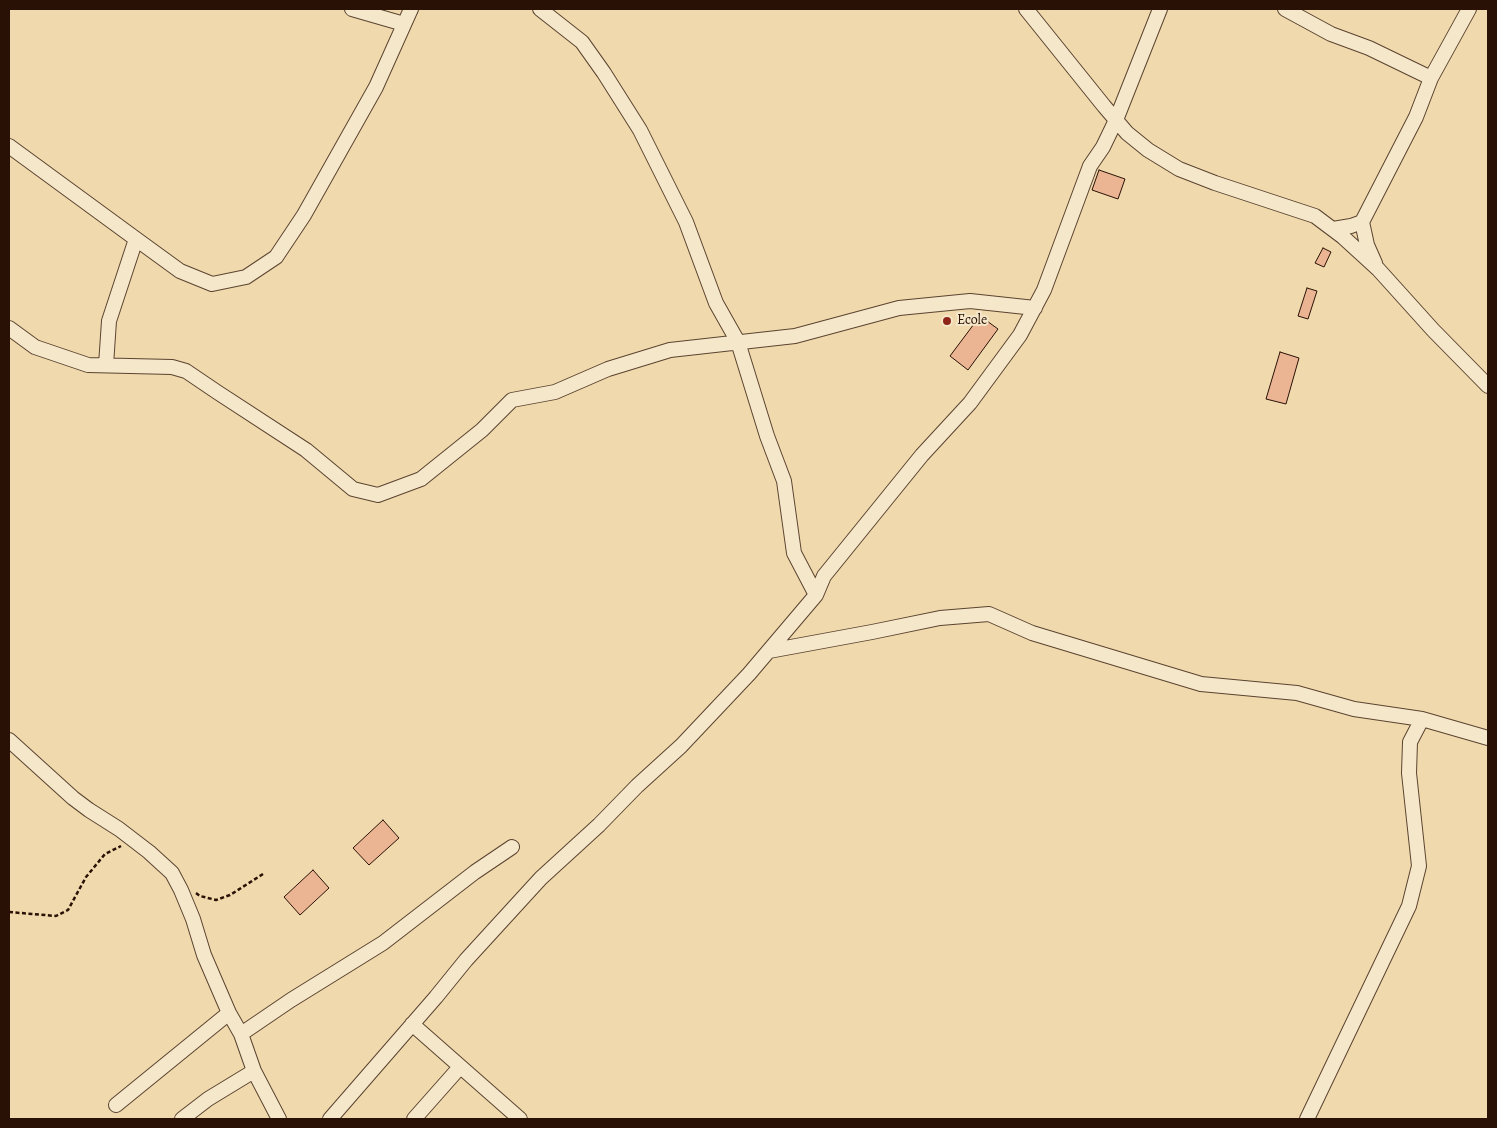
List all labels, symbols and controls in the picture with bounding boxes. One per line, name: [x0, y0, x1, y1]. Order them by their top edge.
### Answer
place label: Ecole: [957, 313, 987, 329]
marker: Ecole: [941, 315, 953, 327]

